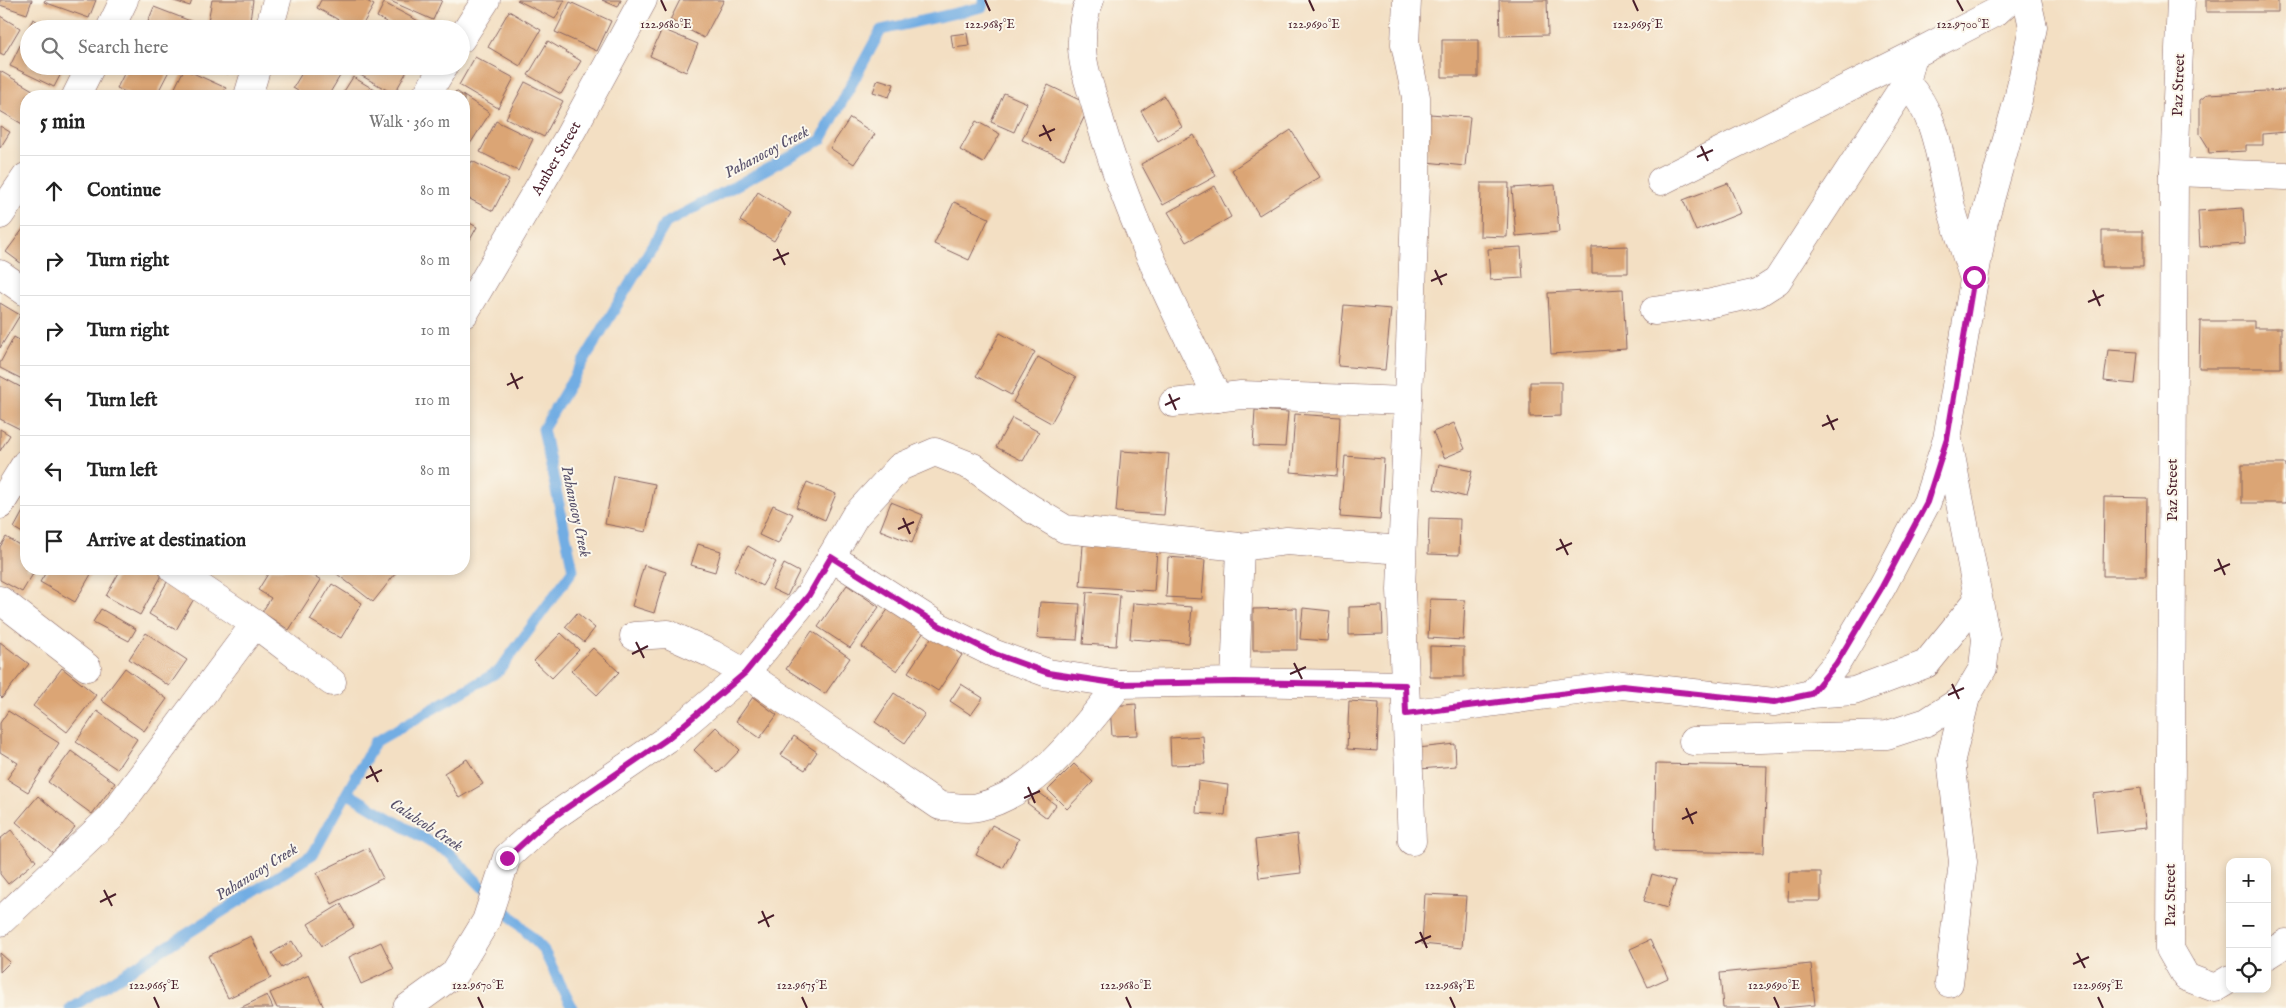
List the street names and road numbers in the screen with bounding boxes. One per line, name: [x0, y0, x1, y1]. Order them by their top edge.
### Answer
street label: Paz Street: [2168, 53, 2189, 117]
street label: Amber Street: [527, 118, 585, 200]
street label: Paz Street: [2163, 459, 2182, 521]
street label: Paz Street: [2161, 864, 2180, 926]

